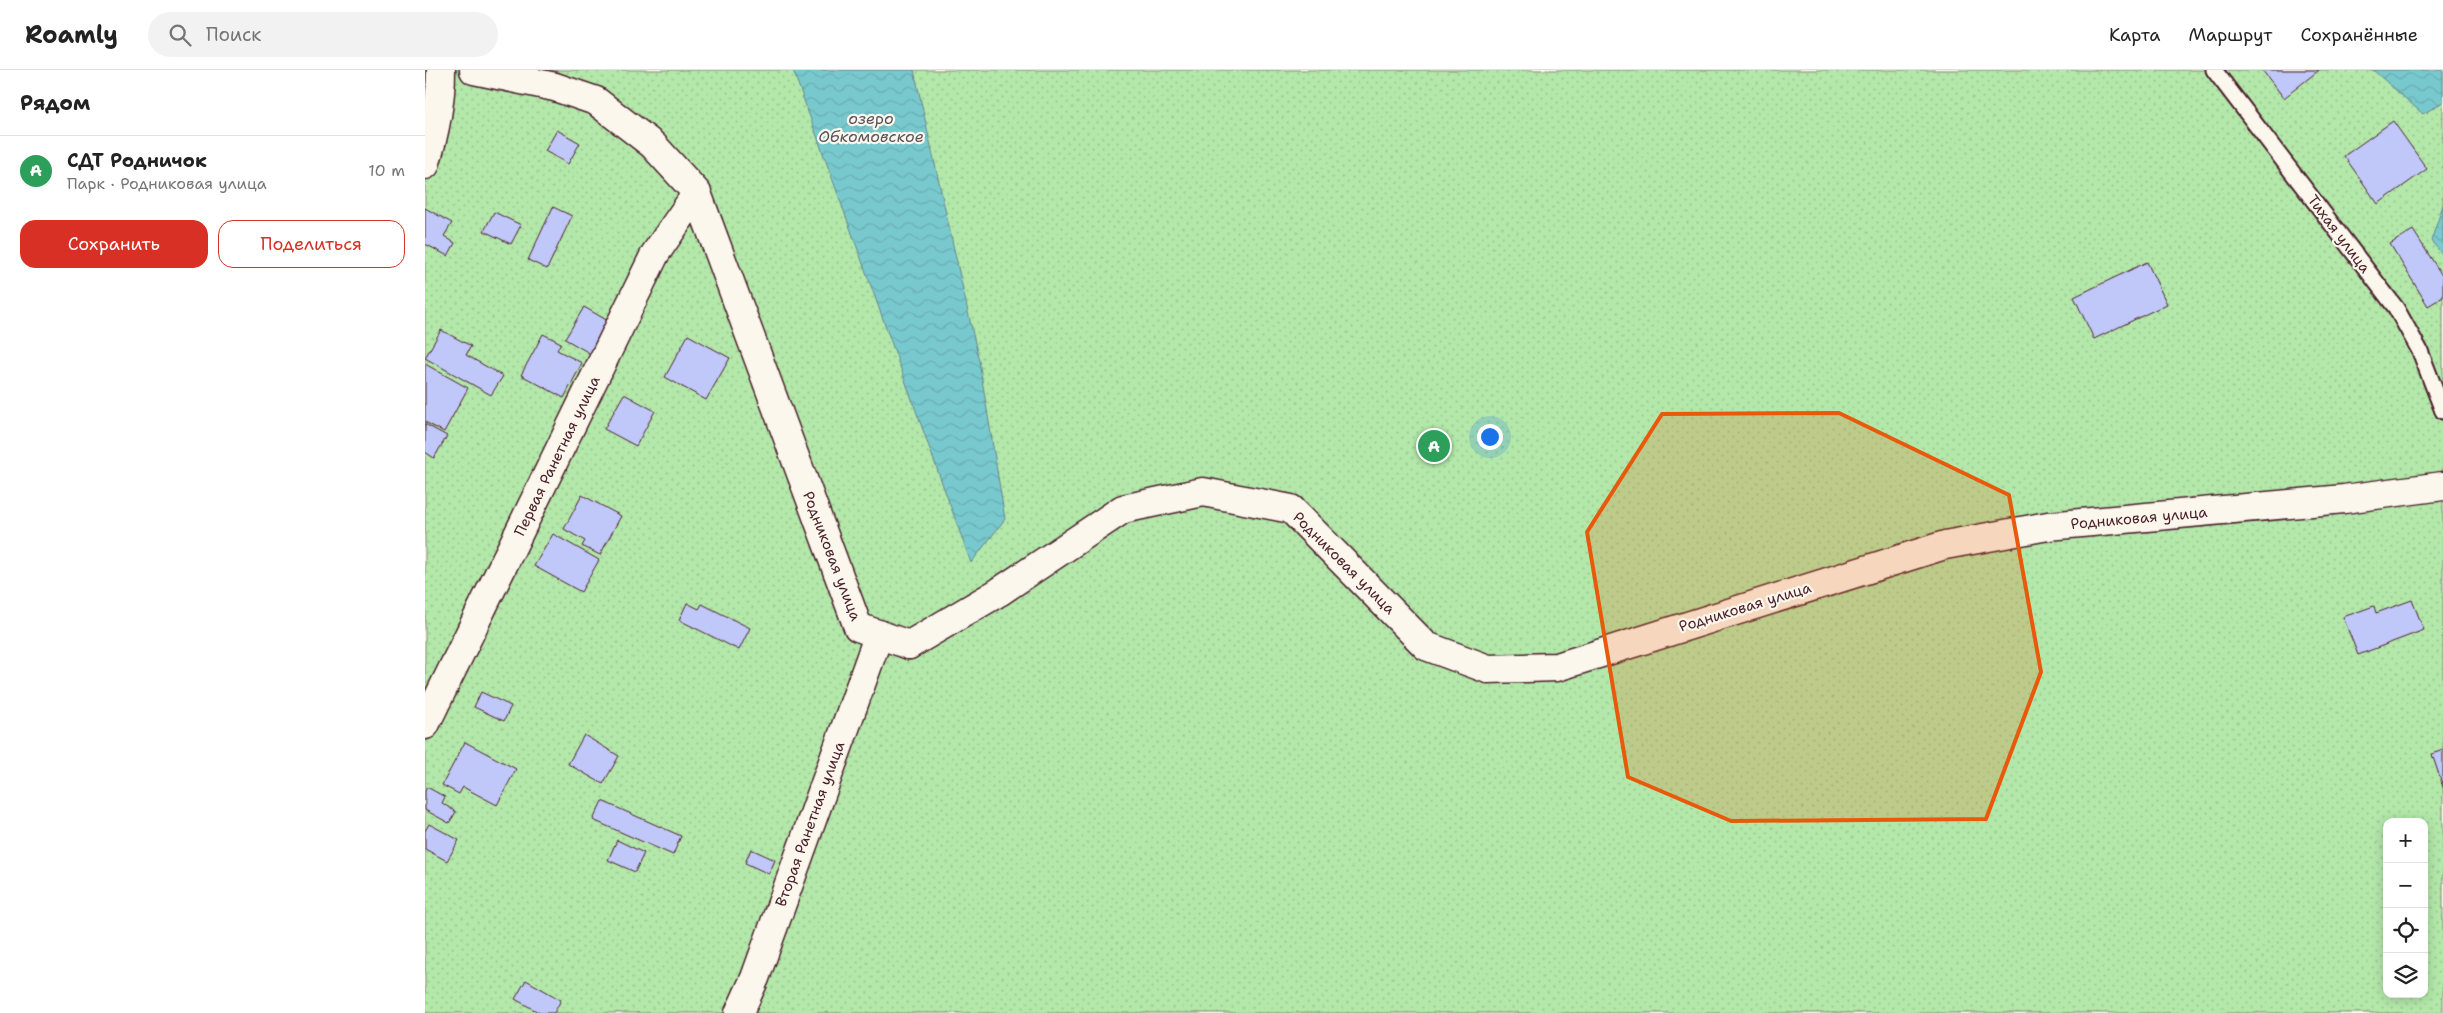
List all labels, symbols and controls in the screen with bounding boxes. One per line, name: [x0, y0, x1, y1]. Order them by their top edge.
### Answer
search box: [148, 12, 498, 57]
text: Roamly: [25, 19, 118, 51]
icon: search: [166, 21, 194, 49]
text: Поиск: [206, 22, 261, 47]
text: Карта: [2109, 23, 2160, 47]
text: Маршрут: [2188, 23, 2272, 47]
text: Сохранённые: [2300, 23, 2418, 47]
text: Рядом: [20, 89, 90, 117]
water label: озеро Обкомовское: [818, 108, 924, 147]
text: СДТ Родничок: [67, 148, 207, 173]
text: A: [30, 160, 42, 181]
text: 10 m: [368, 160, 405, 181]
text: Парк · Родниковая улица: [67, 173, 267, 194]
street label: Тихая улица: [2303, 191, 2375, 278]
button: Сохранить: [20, 220, 208, 268]
button: Поделиться: [218, 220, 405, 268]
street label: Первая Ранетная улица: [509, 372, 605, 539]
your location: [1477, 424, 1503, 450]
pin: A: [1418, 427, 1450, 465]
street label: Родниковая улица: [798, 488, 866, 624]
street label: Родниковая улица: [2070, 502, 2209, 534]
street label: Родниковая улица: [1288, 507, 1400, 619]
street label: Родниковая улица: [1676, 577, 1814, 637]
street label: Вторая Ранетная улица: [771, 738, 849, 909]
map controls: [2383, 818, 2428, 998]
button: +: [2383, 818, 2428, 863]
button: −: [2383, 863, 2428, 908]
button: locate: [2383, 908, 2428, 953]
button: layers: [2383, 953, 2428, 998]

